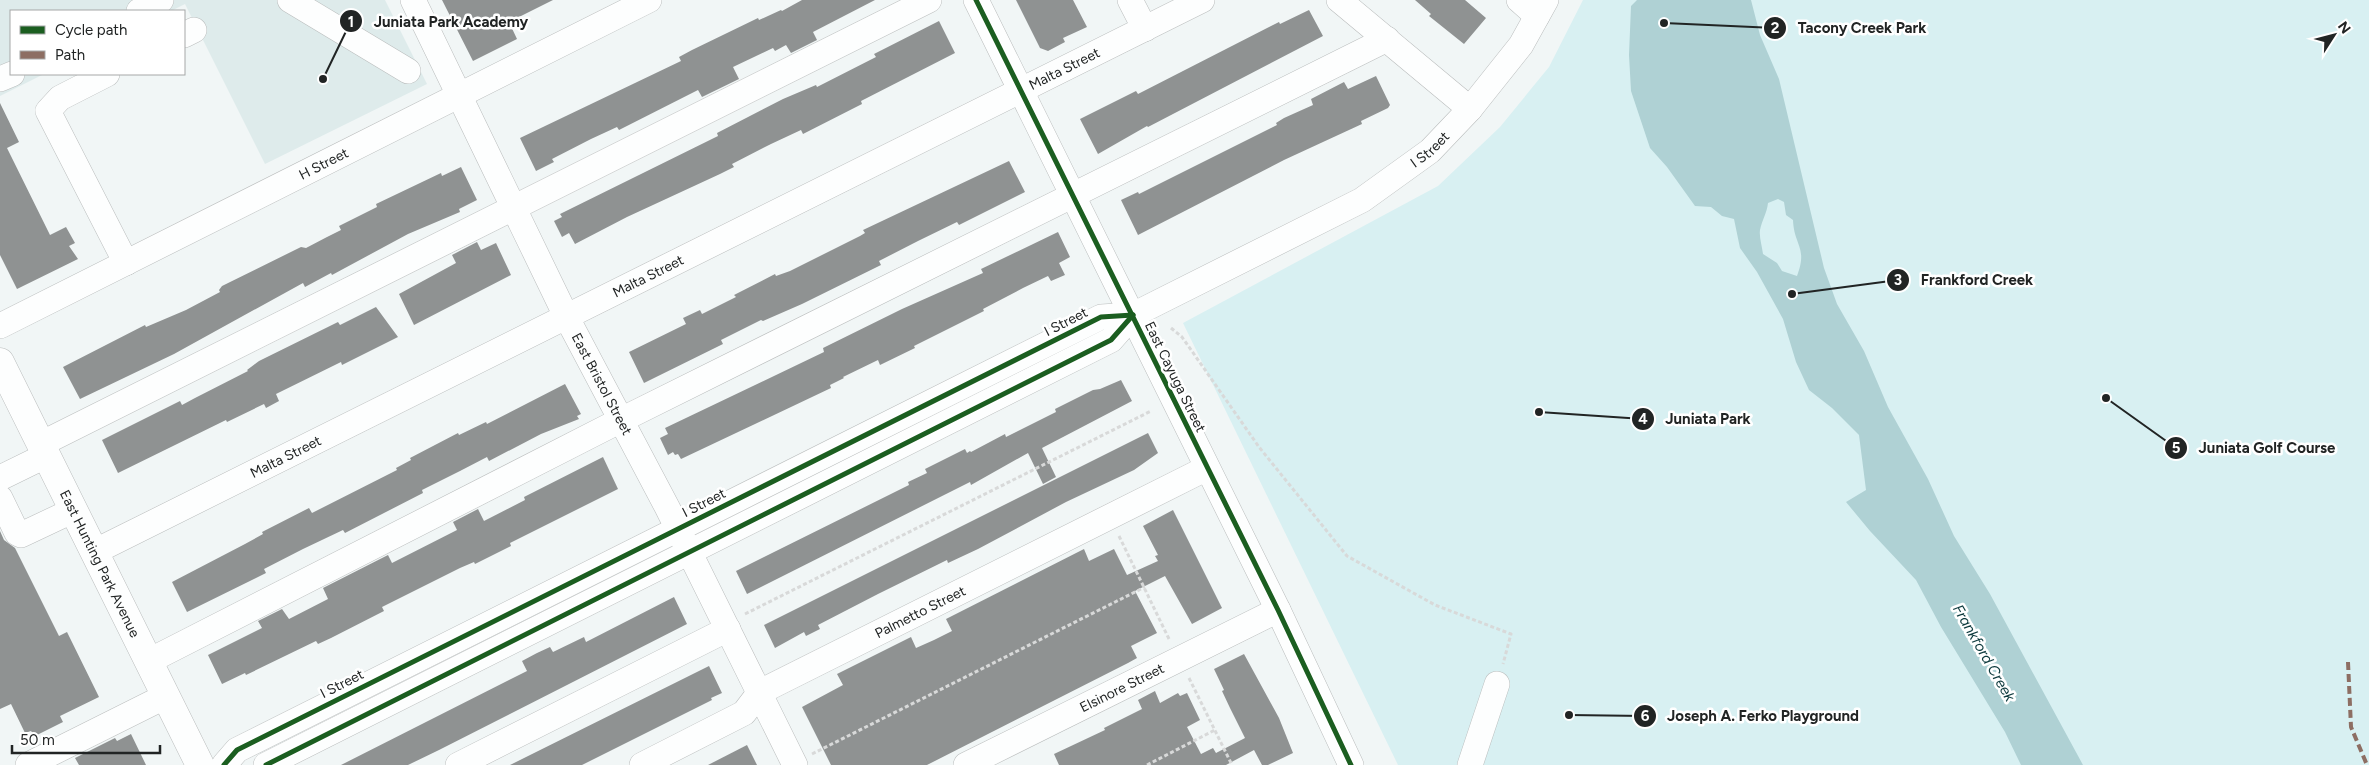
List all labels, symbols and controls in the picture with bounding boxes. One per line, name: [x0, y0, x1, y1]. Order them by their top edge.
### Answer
callout: Juniata Park Academy: [339, 6, 538, 36]
legend: [10, 10, 185, 75]
north arrow: [2309, 10, 2359, 60]
text: 1: [348, 13, 354, 31]
text: Juniata Park Academy: [374, 13, 529, 31]
callout: Tacony Creek Park: [1763, 13, 1937, 43]
text: N: [2334, 18, 2354, 37]
text: 2: [1771, 19, 1780, 37]
text: Tacony Creek Park: [1798, 19, 1926, 37]
text: Cycle path: [55, 21, 127, 39]
street label: Malta Street: [1026, 44, 1103, 93]
text: Path: [55, 46, 85, 64]
street label: I Street: [1407, 128, 1453, 171]
street label: H Street: [296, 144, 351, 183]
street label: Malta Street: [610, 251, 686, 301]
callout: Frankford Creek: [1886, 265, 2043, 295]
text: 3: [1894, 271, 1902, 289]
text: Frankford Creek: [1921, 271, 2033, 289]
street label: I Street: [1041, 304, 1091, 340]
street label: East Cayuga Street: [1141, 319, 1209, 435]
street label: East Bristol Street: [568, 330, 636, 438]
callout: Juniata Park: [1631, 404, 1761, 434]
text: 4: [1638, 410, 1648, 428]
text: Juniata Park: [1665, 410, 1751, 428]
street label: Malta Street: [247, 432, 324, 481]
callout: Juniata Golf Course: [2164, 433, 2345, 463]
text: 5: [2172, 439, 2181, 457]
text: Juniata Golf Course: [2199, 439, 2336, 457]
street label: I Street: [679, 485, 729, 521]
street label: East Hunting Park Avenue: [56, 487, 144, 640]
street label: Palmetto Street: [872, 582, 968, 642]
water label: Frankford Creek: [1949, 601, 2019, 705]
street label: Elsinore Street: [1077, 659, 1167, 716]
street label: I Street: [317, 666, 367, 702]
callout: Joseph A. Ferko Playground: [1633, 701, 1869, 731]
text: 6: [1641, 707, 1650, 725]
text: Joseph A. Ferko Playground: [1667, 707, 1859, 725]
scale bar: [12, 722, 160, 754]
text: 50 m: [20, 731, 55, 749]

